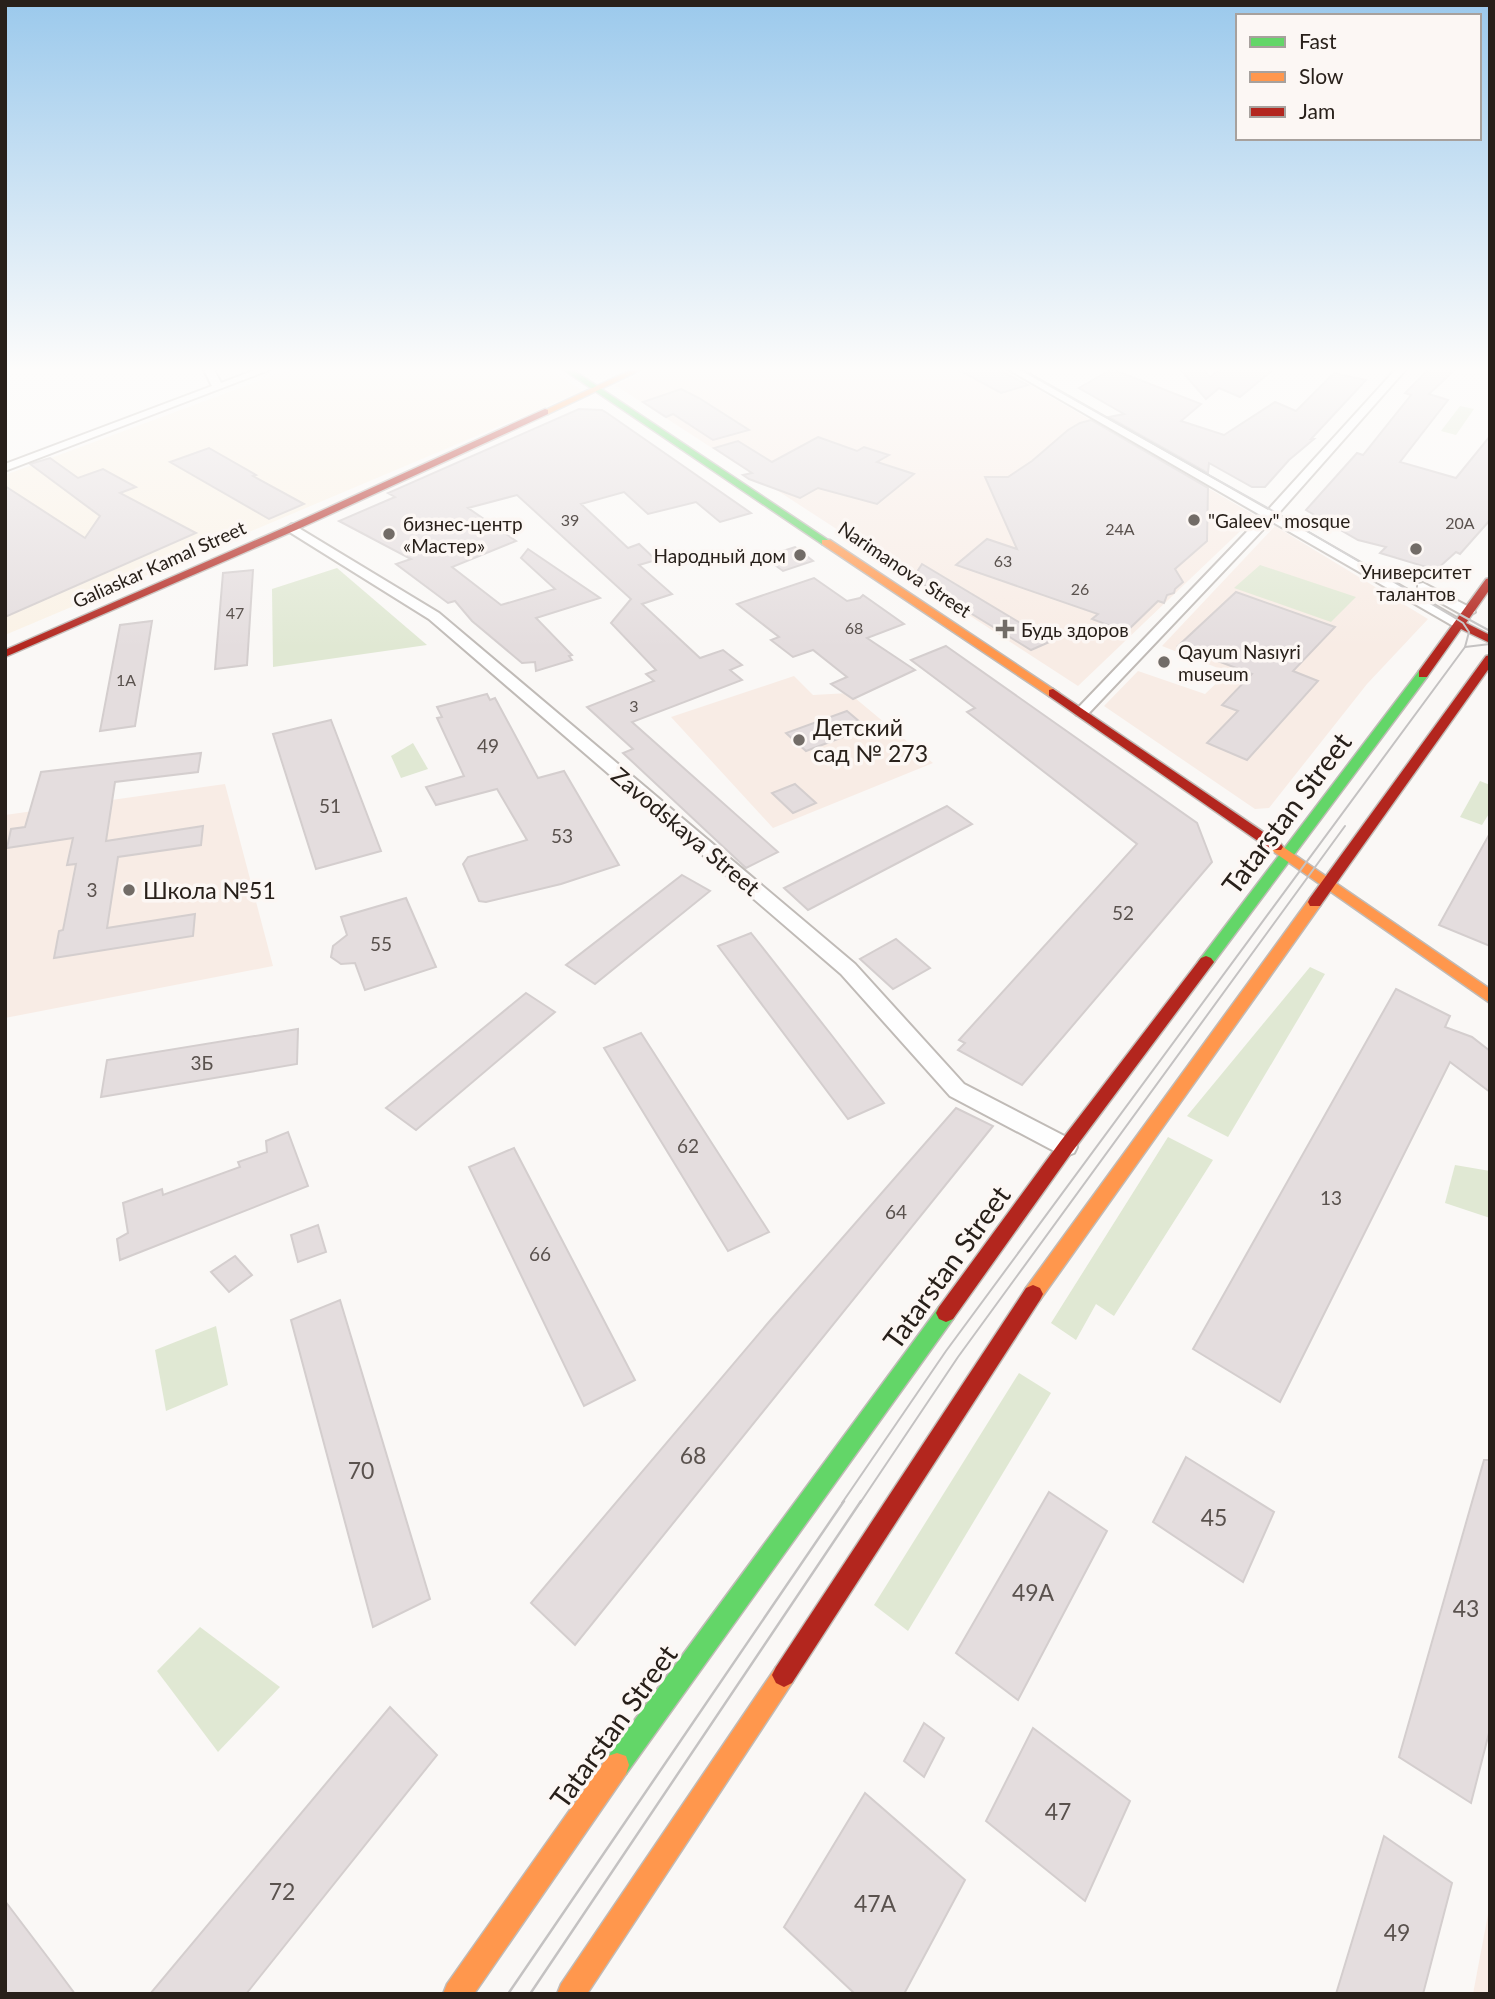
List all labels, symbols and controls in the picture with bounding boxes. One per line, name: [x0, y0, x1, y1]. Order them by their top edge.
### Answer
legend: [1236, 14, 1481, 140]
text: Fast: [1299, 28, 1337, 53]
text: Slow: [1299, 63, 1344, 88]
text: Jam: [1299, 98, 1335, 123]
place label: "Galeev" mosque: [1208, 509, 1350, 532]
house number: 39: [561, 510, 579, 529]
place label: бизнес-центр «Мастер»: [403, 512, 523, 557]
marker: "Galeev" mosque: [1186, 512, 1202, 528]
house number: 20А: [1445, 513, 1475, 532]
street label: Galiaskar Kamal Street: [69, 515, 249, 613]
street label: Narimanova Street: [834, 516, 976, 622]
house number: 24А: [1105, 519, 1135, 538]
marker: бизнес-центр «Мастер»: [381, 526, 397, 542]
marker: Университет талантов: [1408, 541, 1424, 557]
place label: Народный дом: [654, 544, 786, 567]
marker: Народный дом: [792, 547, 808, 563]
house number: 63: [994, 551, 1012, 570]
place label: Университет талантов: [1360, 560, 1472, 605]
house number: 26: [1071, 579, 1089, 598]
house number: 47: [226, 603, 244, 622]
house number: 68: [845, 618, 863, 637]
place label: Будь здоров: [1021, 618, 1129, 641]
marker: Будь здоров: [995, 619, 1015, 639]
place label: Qayum Nasıyri museum: [1178, 640, 1301, 685]
marker: Qayum Nasıyri museum: [1156, 654, 1172, 670]
house number: 1А: [116, 670, 136, 689]
house number: 3: [629, 696, 639, 715]
place label: Детский сад № 273: [813, 713, 928, 767]
street label: Tatarstan Street: [1214, 725, 1358, 901]
marker: Детский сад № 273: [791, 732, 807, 748]
house number: 49: [477, 734, 499, 757]
street label: Zavodskaya Street: [606, 761, 766, 902]
house number: 51: [319, 794, 341, 817]
house number: 53: [551, 824, 573, 847]
place label: Школа №51: [143, 876, 276, 904]
house number: 3: [86, 878, 98, 901]
marker: Школа №51: [121, 882, 137, 898]
house number: 52: [1112, 901, 1134, 924]
house number: 55: [370, 932, 392, 955]
house number: 3Б: [191, 1051, 213, 1074]
house number: 62: [677, 1134, 699, 1157]
street label: Tatarstan Street: [875, 1179, 1017, 1355]
house number: 13: [1320, 1186, 1342, 1209]
house number: 64: [885, 1200, 907, 1223]
house number: 66: [529, 1242, 551, 1265]
house number: 68: [680, 1441, 706, 1469]
house number: 70: [348, 1456, 374, 1484]
house number: 45: [1201, 1503, 1227, 1531]
house number: 49А: [1012, 1578, 1055, 1606]
house number: 43: [1453, 1594, 1479, 1622]
street label: Tatarstan Street: [542, 1638, 684, 1814]
house number: 47: [1045, 1797, 1071, 1825]
house number: 72: [269, 1877, 295, 1905]
house number: 47А: [854, 1889, 897, 1917]
house number: 49: [1384, 1918, 1410, 1946]

